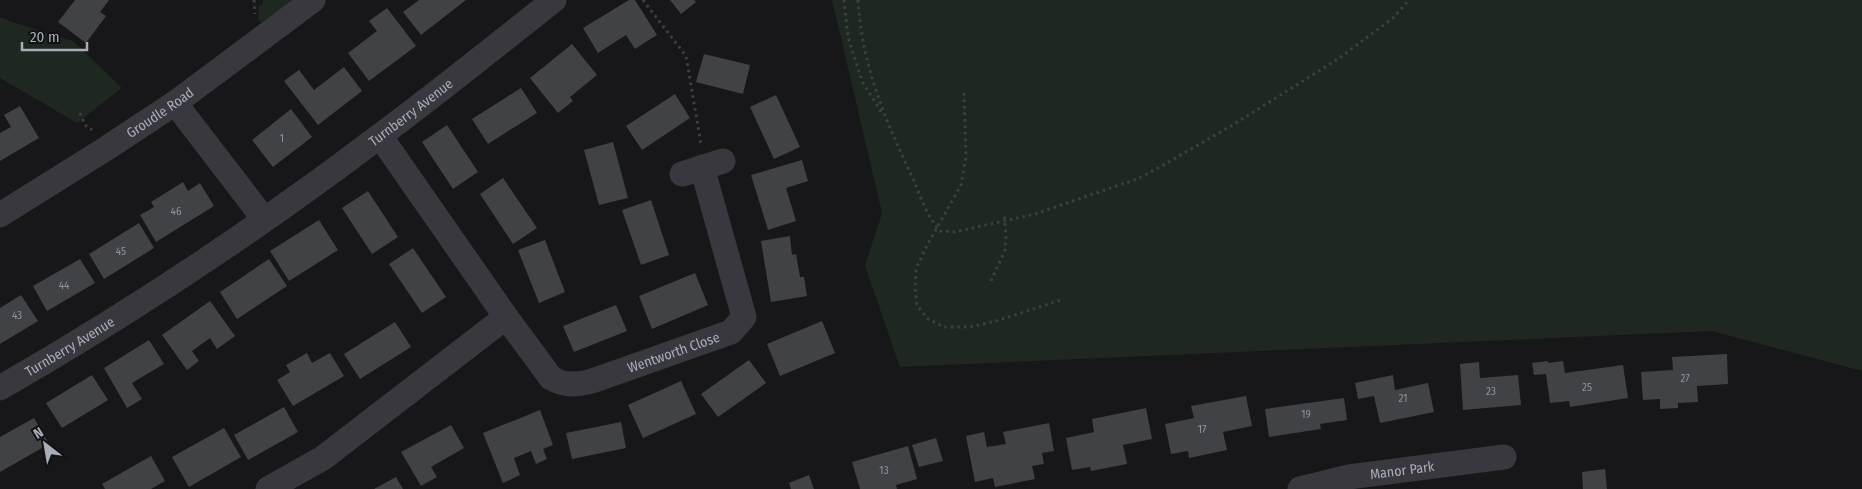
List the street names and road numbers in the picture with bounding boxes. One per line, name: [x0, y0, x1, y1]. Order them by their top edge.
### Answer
street label: Turnberry Avenue: [365, 75, 456, 150]
street label: Groudle Road: [123, 84, 197, 141]
street label: Turnberry Avenue: [22, 313, 117, 380]
street label: Wentworth Close: [625, 328, 722, 376]
street label: Manor Park: [1369, 458, 1436, 483]

